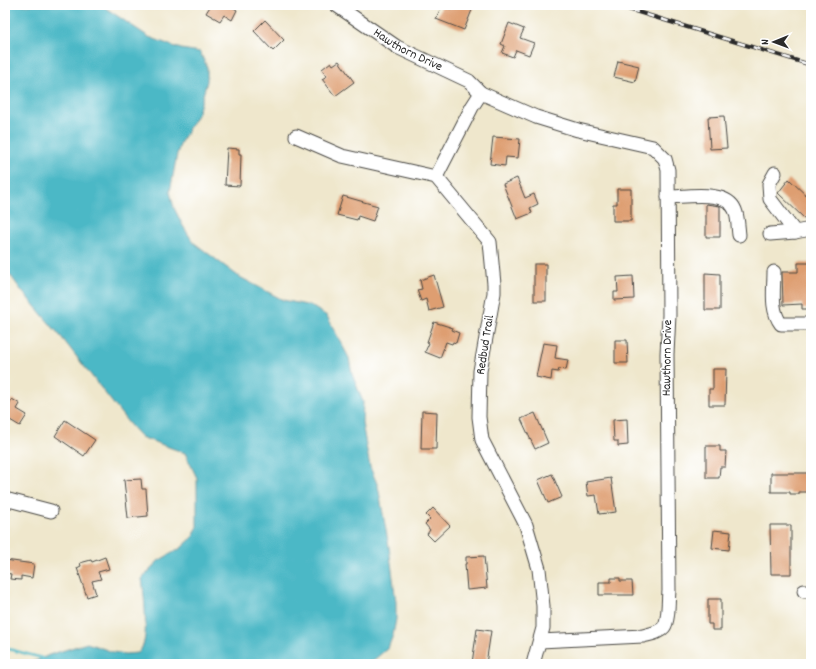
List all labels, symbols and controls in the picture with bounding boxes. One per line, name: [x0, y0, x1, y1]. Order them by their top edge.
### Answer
north arrow: [754, 22, 794, 62]
street label: Hawthorn Drive: [369, 24, 446, 77]
text: N: [758, 39, 774, 45]
street label: Redbud Trail: [472, 314, 500, 376]
street label: Hawthorn Drive: [658, 319, 678, 396]

